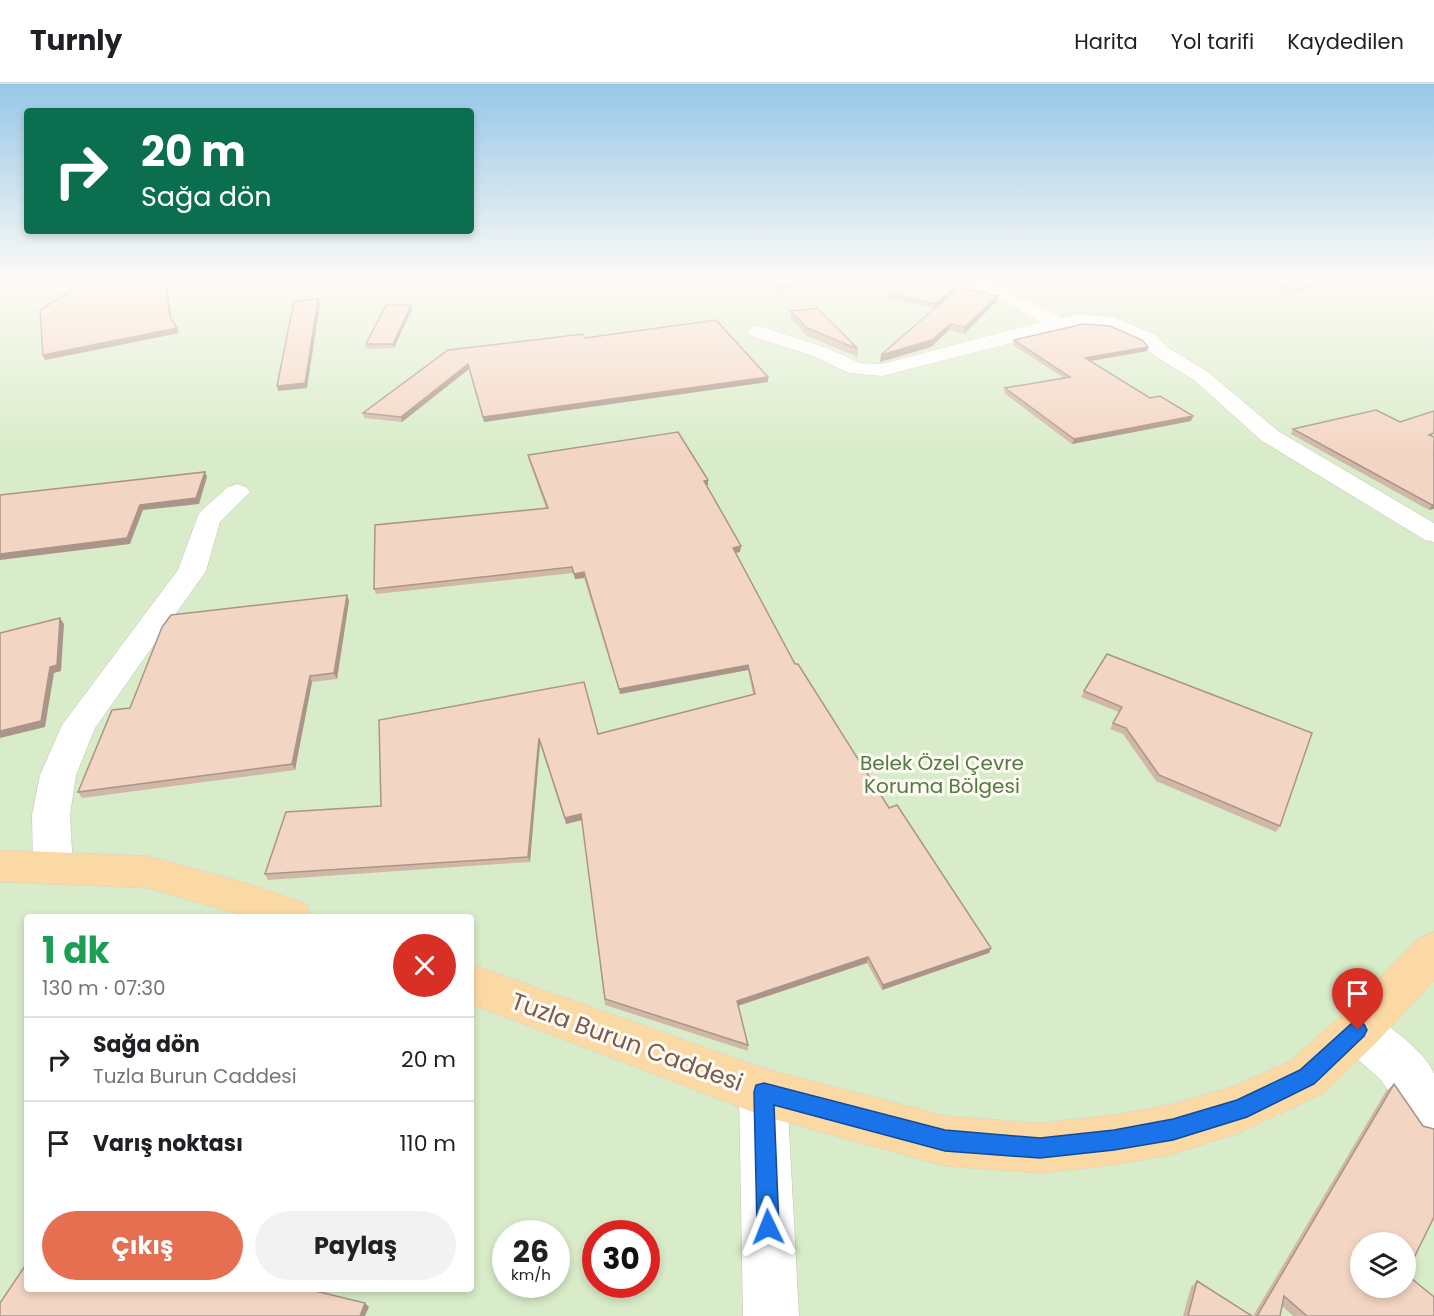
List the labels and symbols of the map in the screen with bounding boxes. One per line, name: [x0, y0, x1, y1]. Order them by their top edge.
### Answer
park label: Belek Özel Çevre Koruma Bölgesi: [860, 749, 1024, 800]
pin: [1332, 968, 1383, 1030]
street label: Tuzla Burun Caddesi: [507, 984, 748, 1099]
position arrow: [736, 1195, 800, 1259]
speed limit sign: 30: [582, 1220, 660, 1298]

